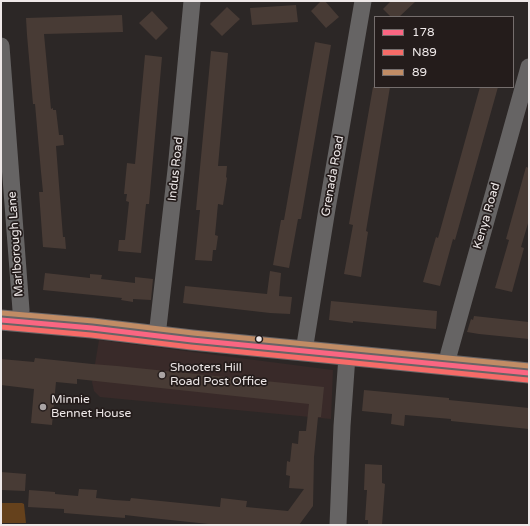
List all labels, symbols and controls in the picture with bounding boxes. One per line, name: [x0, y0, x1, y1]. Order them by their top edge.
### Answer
legend: [374, 16, 514, 88]
text: 178: [412, 25, 435, 39]
text: N89: [412, 45, 437, 59]
text: 89: [412, 65, 427, 79]
street label: Grenada Road: [319, 134, 347, 218]
street label: Indus Road: [165, 136, 187, 202]
street label: Kenya Road: [471, 181, 503, 251]
street label: Marlborough Lane: [5, 191, 27, 297]
unlabelled marker: [254, 334, 264, 344]
place label: Shooters Hill Road Post Office: [170, 361, 267, 389]
marker: Shooters Hill Road Post Office: [157, 370, 167, 380]
place label: Minnie Bennet House: [51, 393, 131, 421]
marker: Minnie Bennet House: [38, 402, 48, 412]

